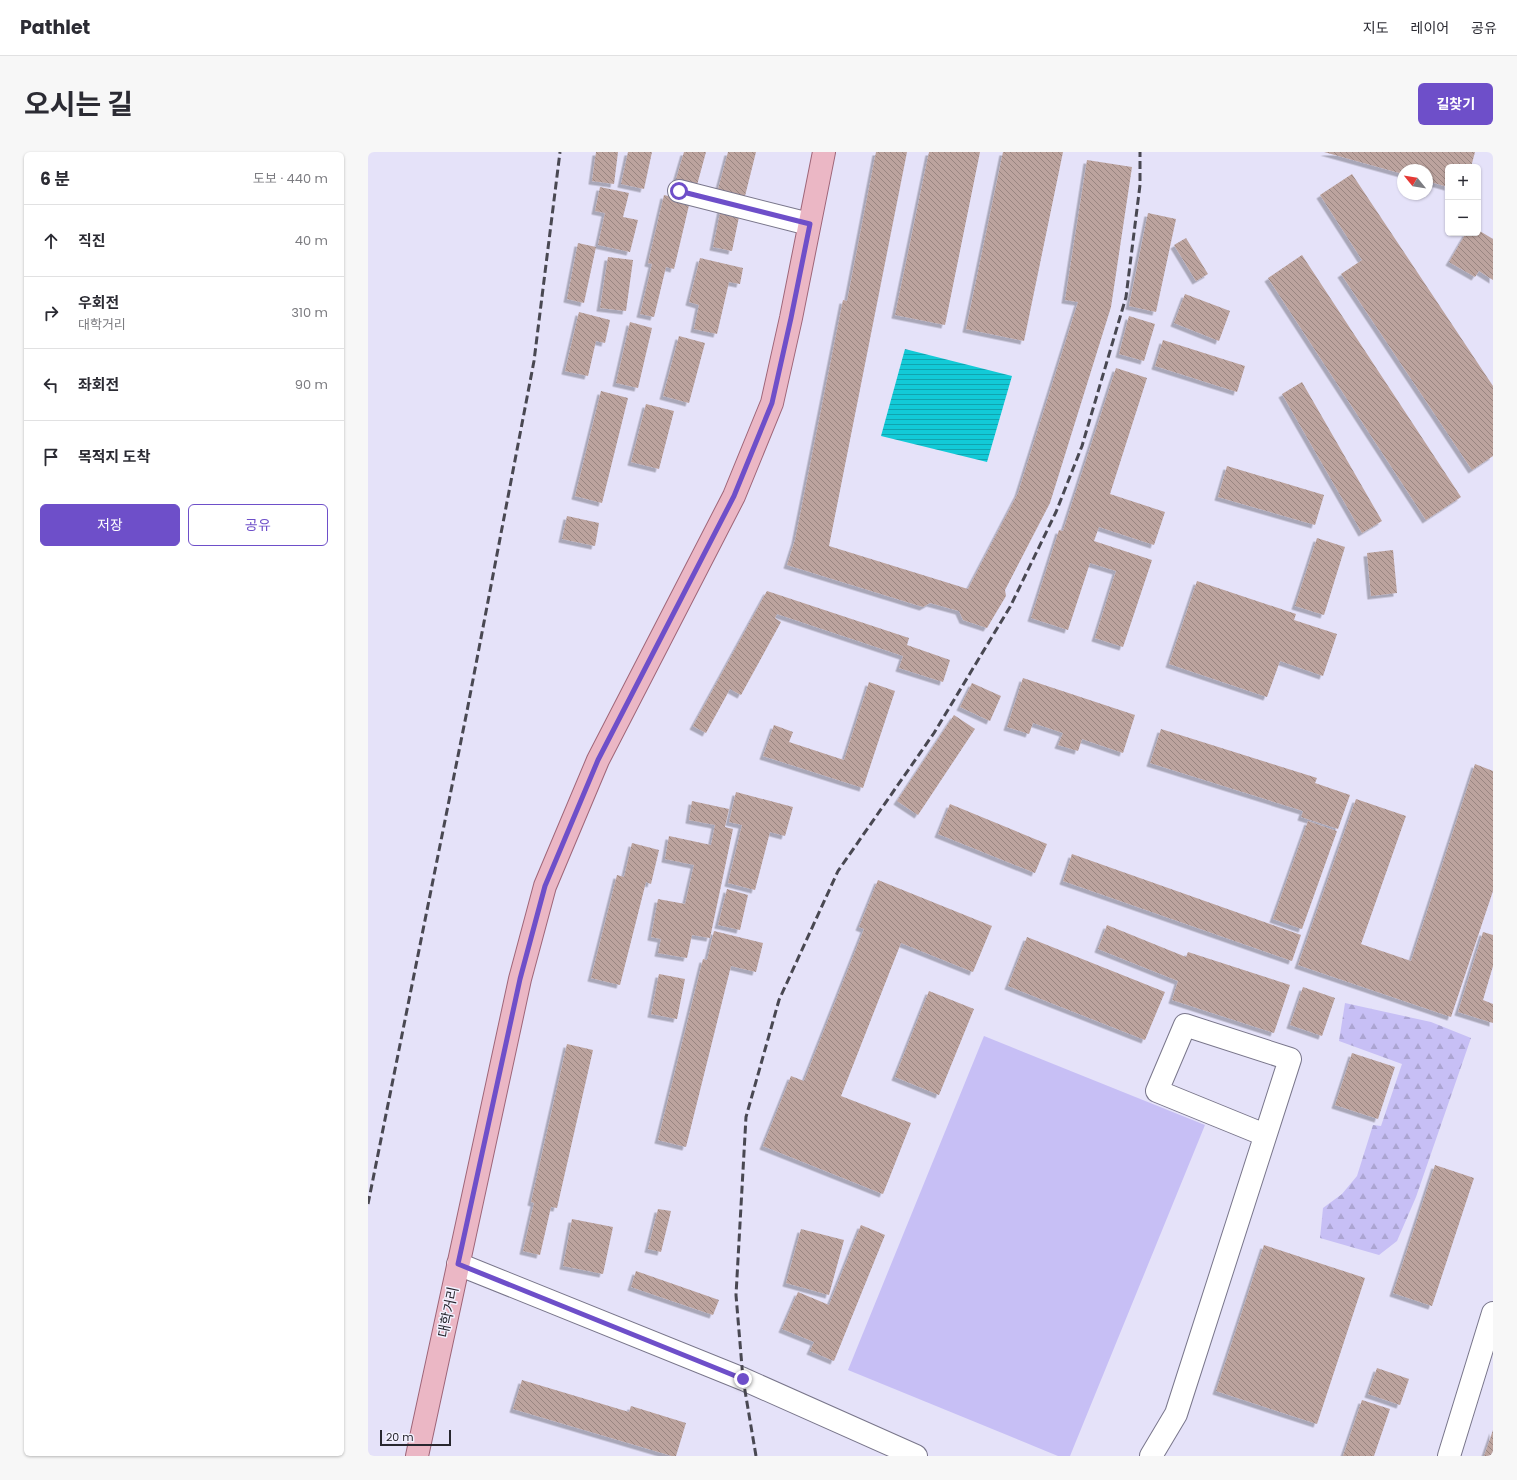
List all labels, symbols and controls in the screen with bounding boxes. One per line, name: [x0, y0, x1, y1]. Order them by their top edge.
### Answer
text: Pathlet: [20, 14, 90, 41]
text: 지도: [1363, 18, 1389, 38]
text: 레이어: [1411, 18, 1449, 38]
text: 공유: [1471, 18, 1497, 38]
button: 길찾기: [1418, 83, 1493, 125]
text: 오시는 길: [24, 85, 133, 124]
north arrow: [1397, 164, 1433, 200]
map controls: [1445, 164, 1481, 236]
button: +: [1445, 164, 1481, 200]
text: 6 분: [40, 167, 70, 191]
text: 도보 · 440 m: [253, 169, 328, 188]
route start: [670, 182, 688, 200]
button: −: [1445, 200, 1481, 236]
icon: ahead: [40, 230, 62, 252]
text: 직진: [78, 230, 106, 251]
text: 40 m: [295, 231, 328, 250]
text: 우회전: [78, 292, 119, 313]
icon: right: [40, 302, 62, 324]
text: 310 m: [291, 303, 328, 322]
text: 대학거리: [78, 315, 126, 334]
icon: left: [40, 374, 62, 396]
text: 좌회전: [78, 374, 119, 395]
text: 90 m: [295, 375, 328, 394]
icon: arrive: [40, 446, 62, 468]
text: 목적지 도착: [78, 446, 150, 467]
button: 저장: [40, 504, 180, 546]
button: 공유: [188, 504, 328, 546]
street label: 대학거리: [433, 1285, 463, 1339]
route end: [734, 1370, 752, 1388]
scale bar: [380, 1428, 451, 1447]
text: 20 m: [386, 1429, 414, 1445]

